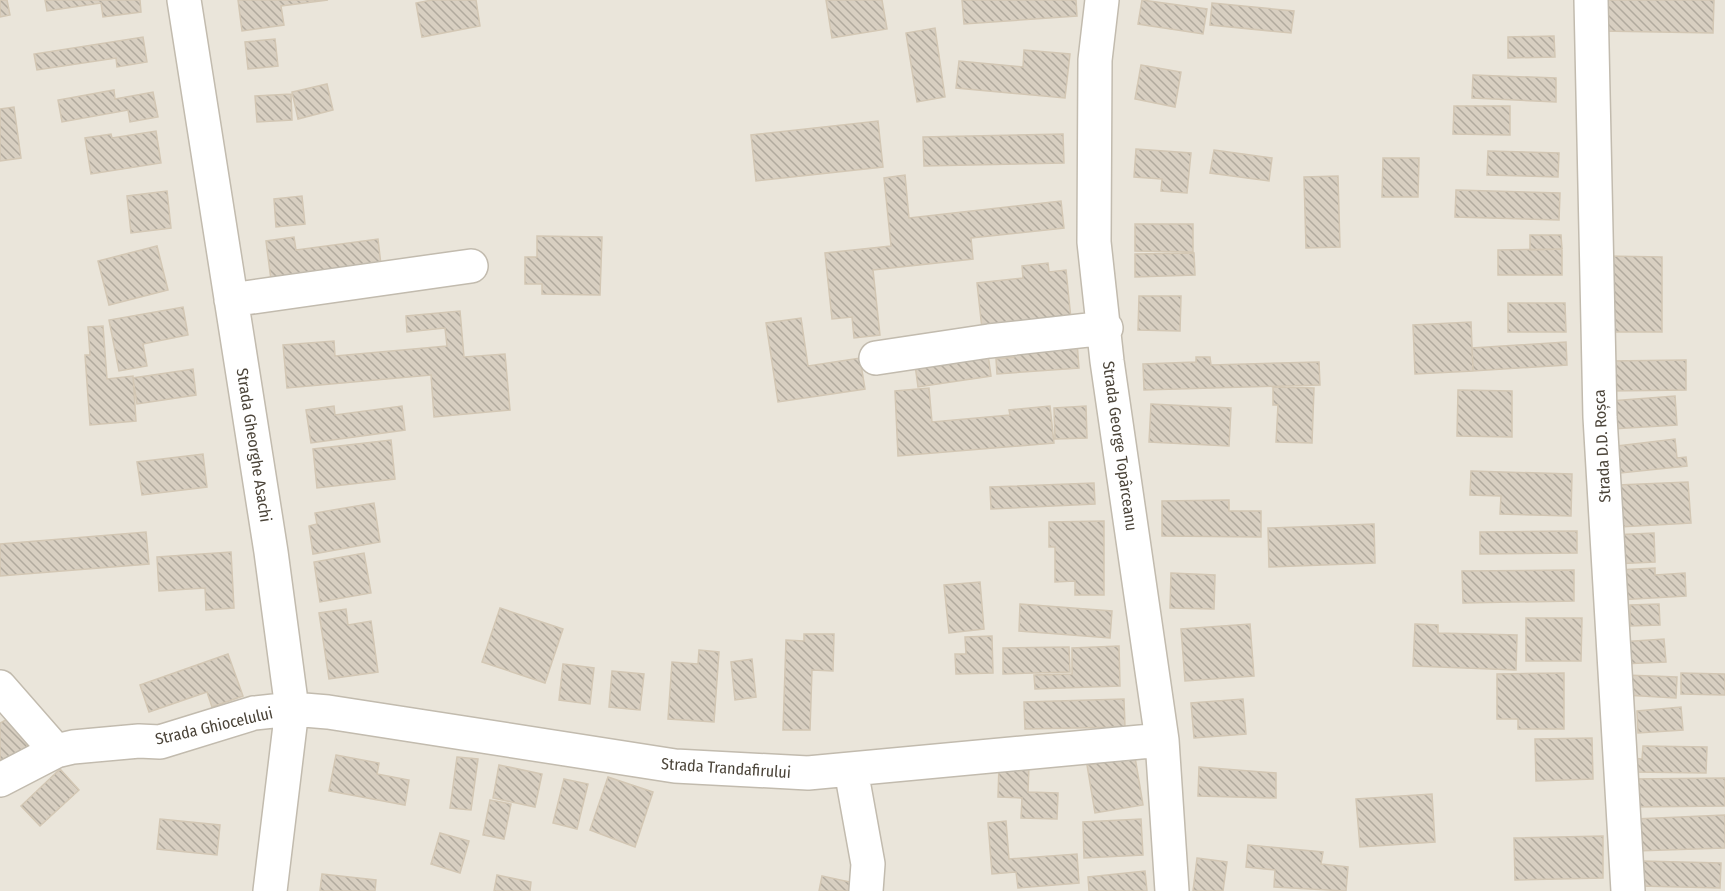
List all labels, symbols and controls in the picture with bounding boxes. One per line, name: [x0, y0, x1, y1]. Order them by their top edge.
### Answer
street label: Strada George Topârceanu: [1099, 360, 1141, 532]
street label: Strada Gheorghe Asachi: [232, 367, 276, 523]
street label: Strada D.D. Roșca: [1590, 389, 1615, 503]
street label: Strada Ghiocelului: [153, 703, 275, 749]
street label: Strada Trandafirului: [661, 754, 791, 782]

